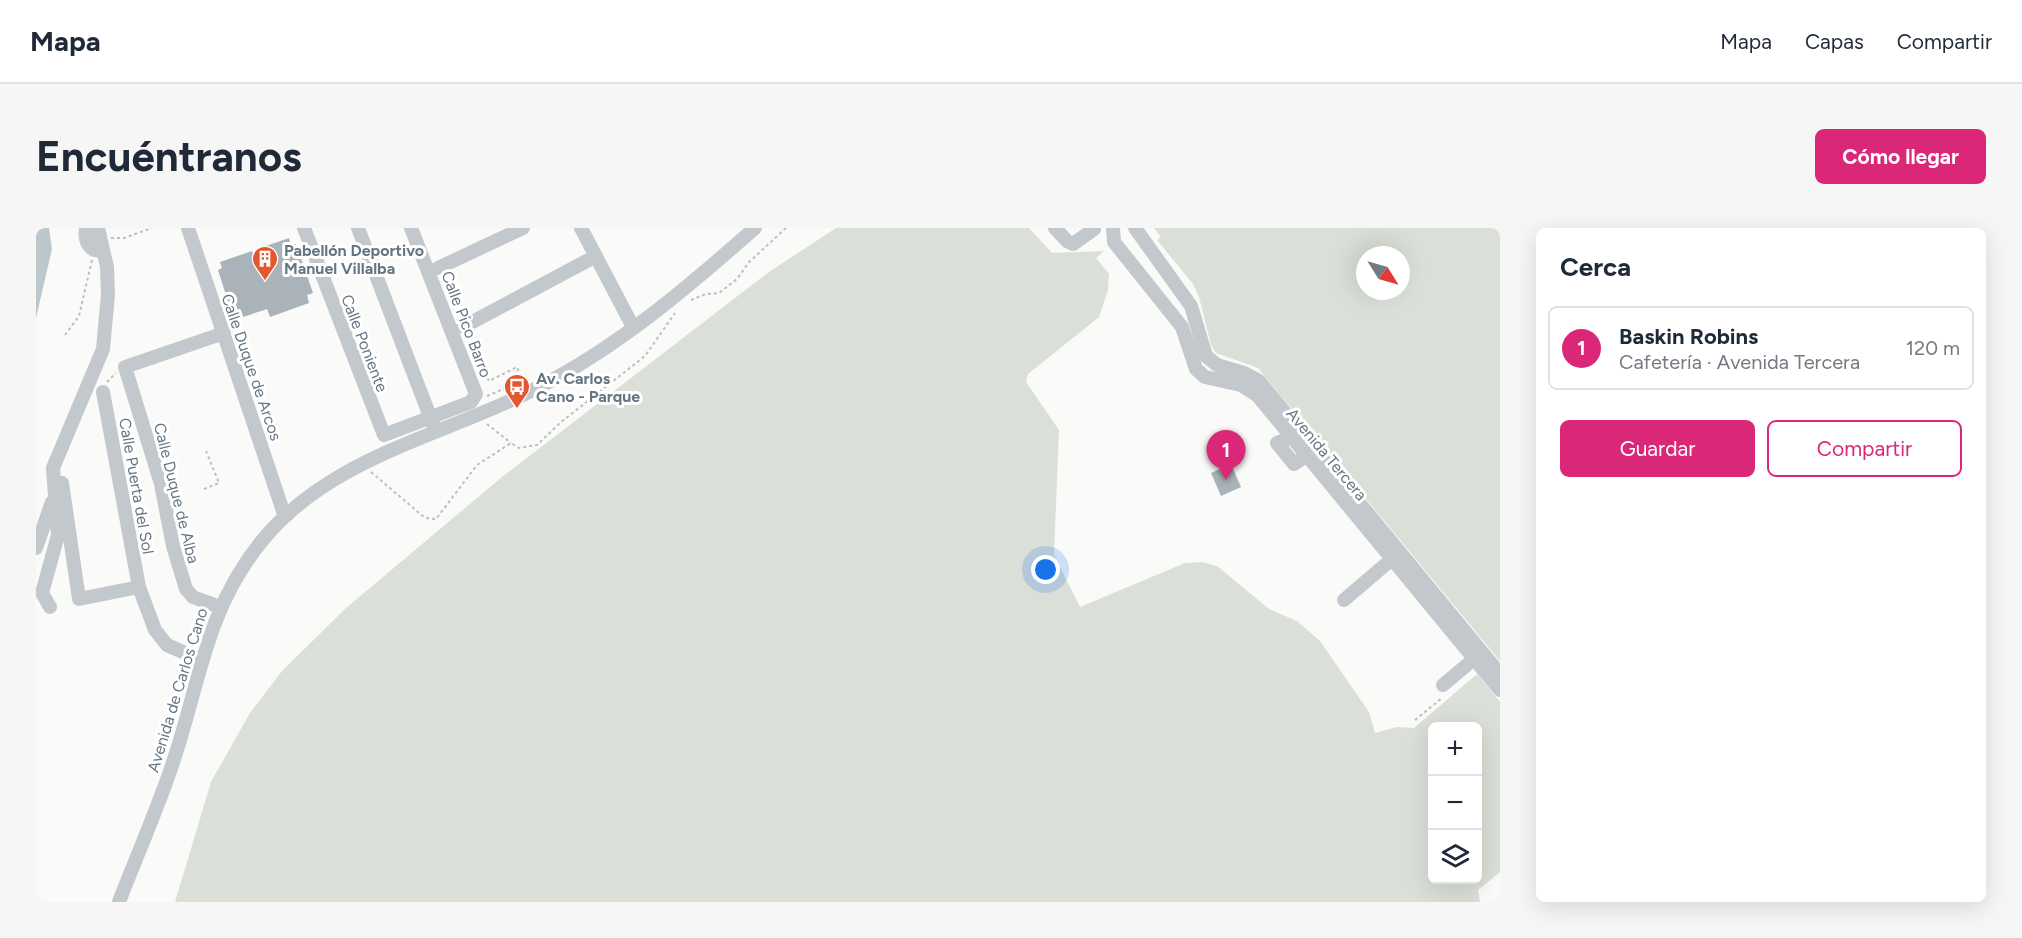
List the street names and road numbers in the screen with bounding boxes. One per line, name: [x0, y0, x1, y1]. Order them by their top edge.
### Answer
street label: Calle Pico Barro: [438, 268, 496, 380]
street label: Calle Duque de Arcos: [217, 291, 286, 443]
street label: Calle Poniente: [337, 292, 392, 395]
street label: Avenida Tercera: [1283, 404, 1371, 504]
street label: Calle Puerta del Sol: [115, 416, 158, 556]
street label: Calle Duque de Alba: [150, 421, 203, 565]
street label: Avenida de Carlos Cano: [143, 606, 212, 775]

